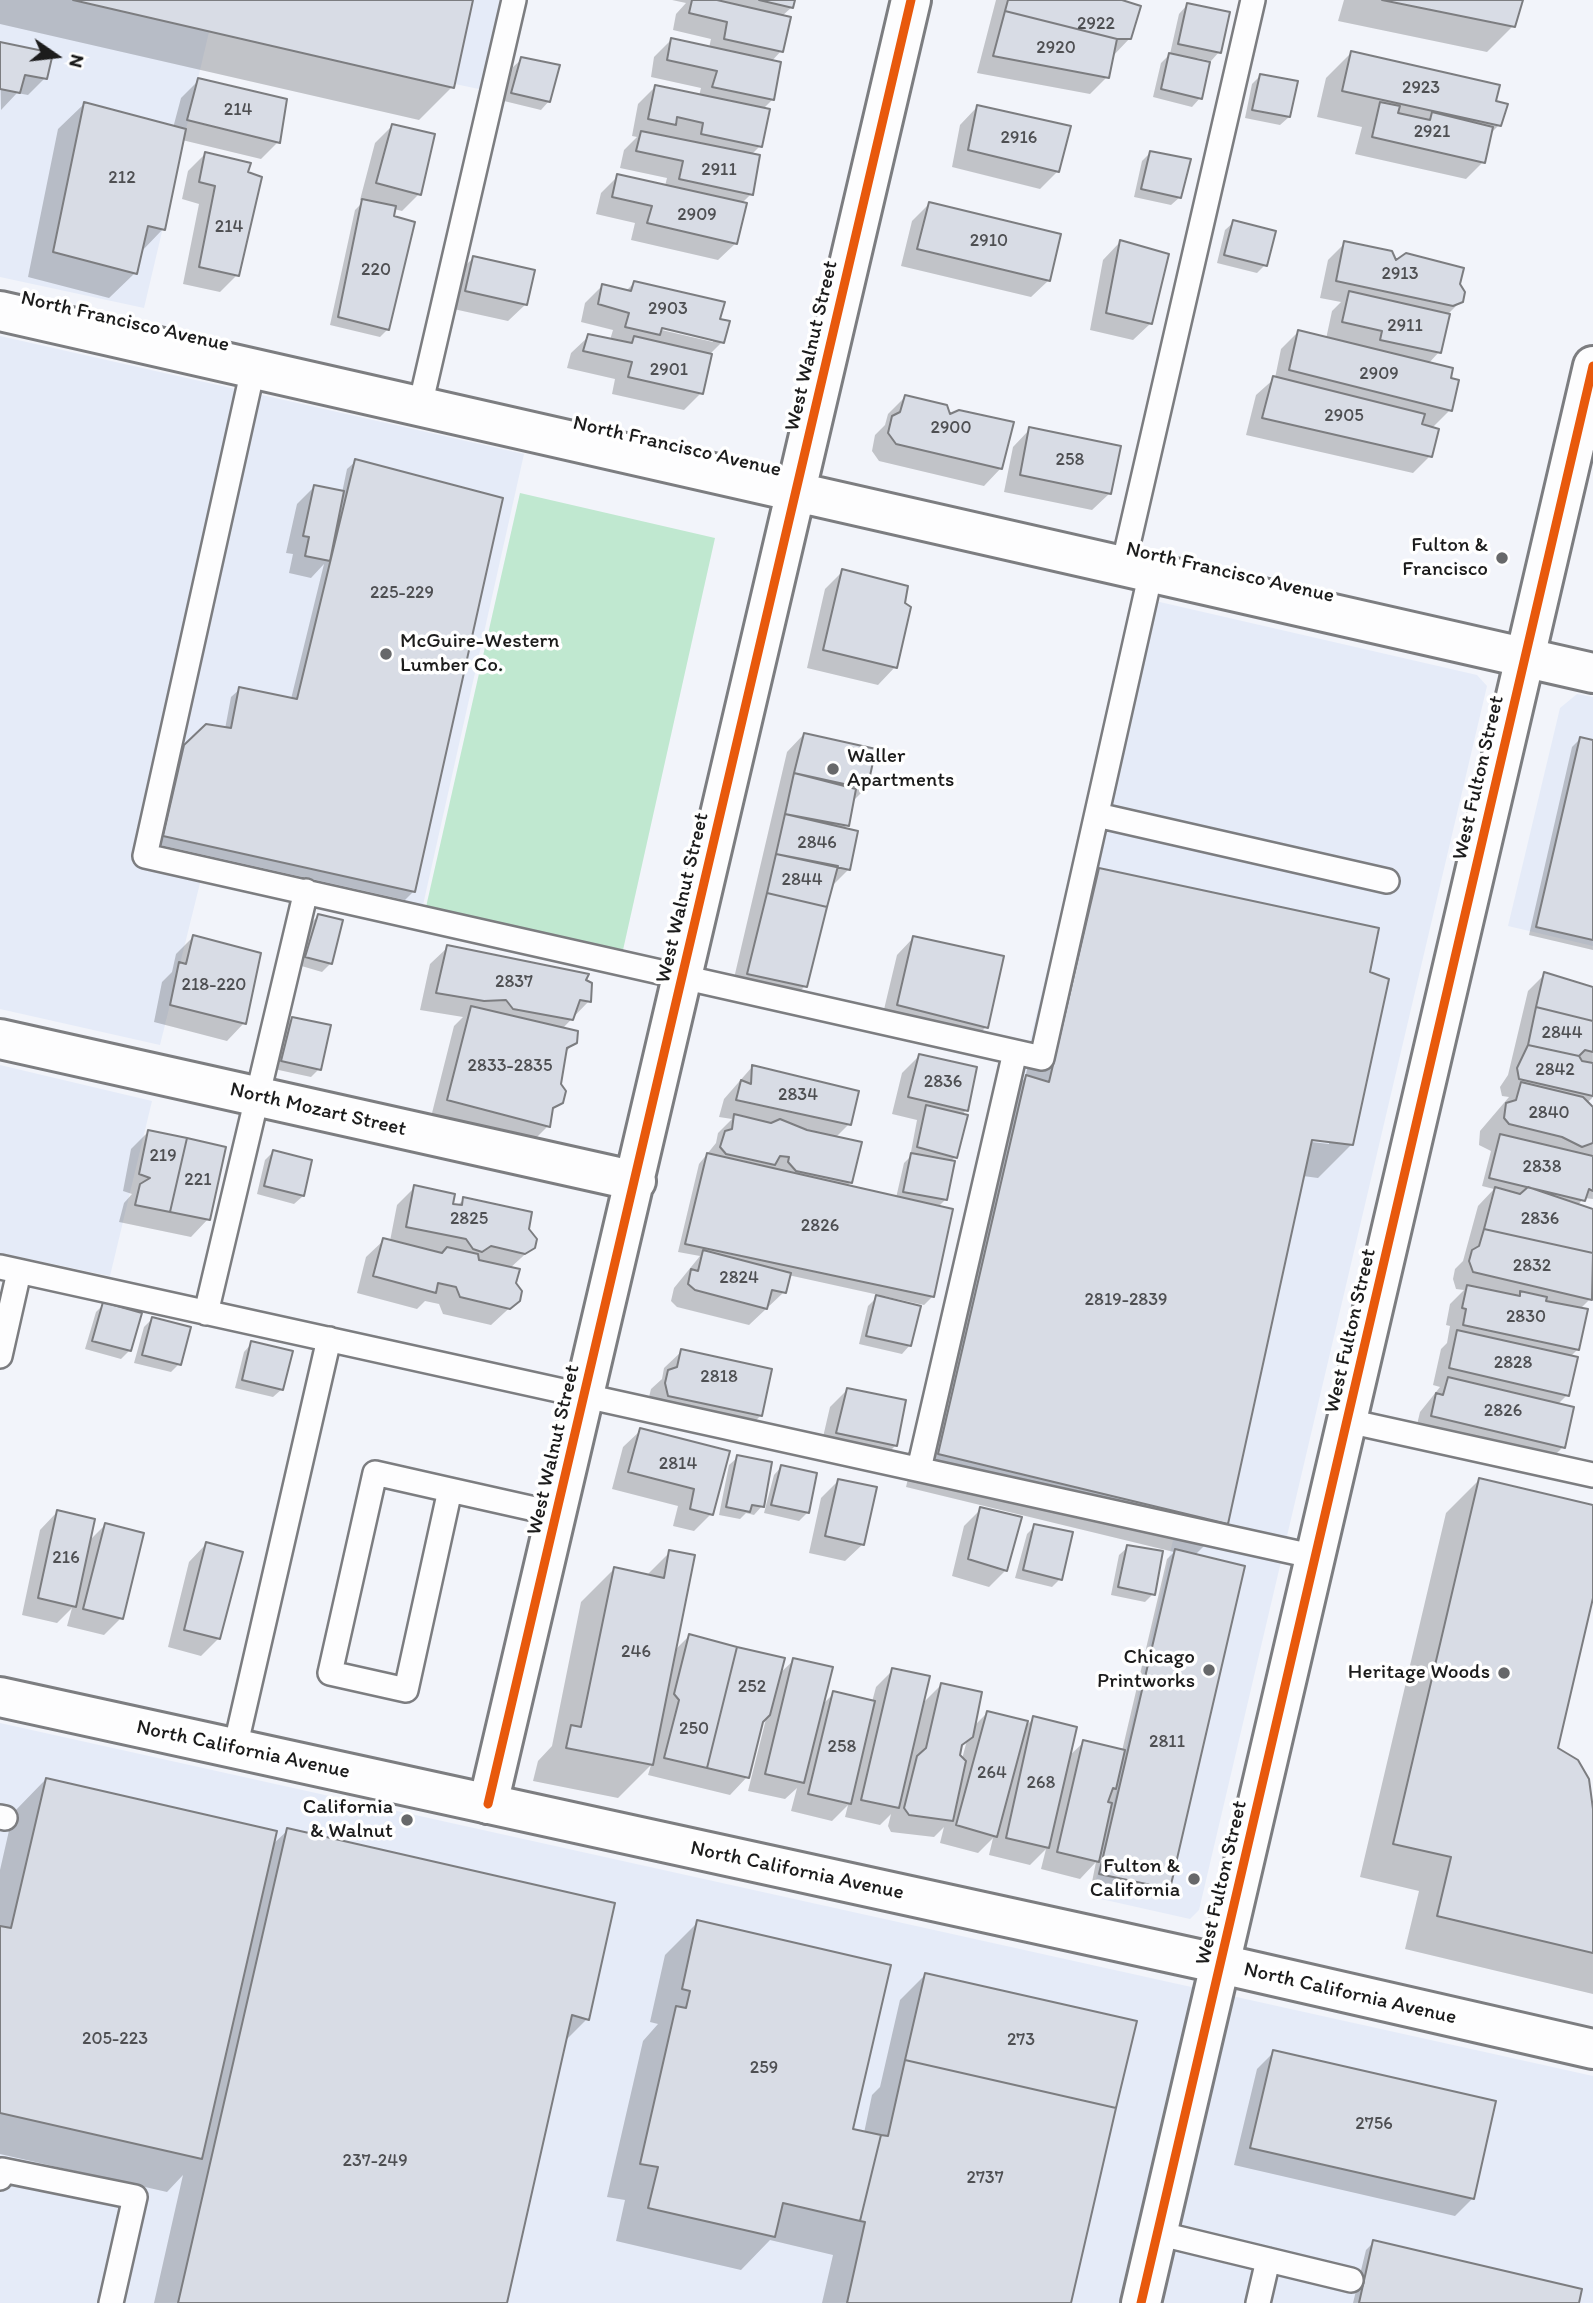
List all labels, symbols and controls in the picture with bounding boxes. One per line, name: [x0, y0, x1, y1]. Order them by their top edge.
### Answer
house number: 2922: [1077, 13, 1115, 35]
north arrow: [21, 21, 91, 91]
house number: 2920: [1036, 37, 1076, 59]
text: N: [64, 52, 90, 70]
house number: 2923: [1402, 77, 1440, 99]
house number: 214: [224, 99, 252, 121]
house number: 2921: [1414, 121, 1450, 143]
house number: 2916: [1001, 127, 1037, 149]
house number: 2911: [701, 159, 737, 181]
house number: 212: [108, 167, 136, 189]
house number: 2909: [677, 204, 717, 226]
house number: 214: [215, 216, 243, 238]
house number: 2910: [970, 230, 1008, 252]
street label: West Walnut Street: [780, 258, 844, 434]
house number: 220: [361, 259, 391, 281]
house number: 2913: [1381, 263, 1419, 285]
street label: North Francisco Avenue: [18, 286, 232, 358]
house number: 2903: [648, 298, 688, 320]
house number: 2911: [1387, 315, 1423, 337]
house number: 2901: [650, 359, 688, 381]
house number: 2909: [1359, 363, 1399, 385]
house number: 2905: [1324, 405, 1364, 427]
street label: North Francisco Avenue: [570, 411, 784, 483]
house number: 2900: [930, 417, 972, 439]
house number: 258: [1056, 449, 1084, 471]
place label: Fulton & Francisco: [1402, 533, 1488, 583]
street label: North Francisco Avenue: [1123, 537, 1337, 609]
marker: Fulton & Francisco: [1494, 550, 1510, 566]
house number: 225-229: [370, 582, 434, 604]
place label: McGuire-Western Lumber Co.: [400, 629, 559, 679]
marker: McGuire-Western Lumber Co.: [378, 646, 394, 662]
street label: West Fulton Street: [1448, 693, 1510, 863]
place label: Waller Apartments: [847, 744, 954, 794]
marker: Waller Apartments: [825, 761, 841, 777]
street label: West Walnut Street: [651, 810, 715, 986]
house number: 2846: [797, 832, 837, 854]
house number: 2844: [782, 869, 822, 891]
house number: 2837: [495, 971, 533, 993]
house number: 218-220: [182, 974, 246, 996]
house number: 2844: [1542, 1022, 1582, 1044]
house number: 2833-2835: [468, 1055, 552, 1077]
house number: 2842: [1535, 1059, 1575, 1081]
house number: 2836: [924, 1071, 962, 1093]
street label: North Mozart Street: [227, 1077, 409, 1143]
house number: 2834: [778, 1084, 818, 1106]
house number: 2840: [1528, 1102, 1570, 1124]
house number: 219: [149, 1145, 177, 1167]
house number: 2838: [1522, 1156, 1562, 1178]
house number: 221: [184, 1169, 212, 1191]
house number: 2825: [450, 1208, 488, 1230]
house number: 2836: [1521, 1208, 1559, 1230]
house number: 2826: [801, 1215, 839, 1237]
street label: West Fulton Street: [1320, 1246, 1382, 1416]
house number: 2832: [1513, 1255, 1551, 1277]
house number: 2824: [719, 1267, 759, 1289]
house number: 2819-2839: [1085, 1289, 1167, 1311]
house number: 2830: [1506, 1306, 1546, 1328]
house number: 2828: [1494, 1352, 1532, 1374]
street label: West Walnut Street: [522, 1362, 586, 1538]
house number: 2818: [700, 1366, 738, 1388]
house number: 2826: [1484, 1400, 1522, 1422]
house number: 2814: [659, 1453, 697, 1475]
house number: 216: [52, 1547, 80, 1569]
house number: 246: [621, 1641, 651, 1663]
place label: Chicago Printworks: [1097, 1645, 1195, 1695]
place label: Heritage Woods: [1348, 1660, 1490, 1686]
marker: Chicago Printworks: [1201, 1662, 1217, 1678]
marker: Heritage Woods: [1496, 1665, 1512, 1681]
house number: 252: [738, 1676, 766, 1698]
street label: North California Avenue: [134, 1715, 352, 1785]
house number: 250: [679, 1718, 709, 1740]
house number: 2811: [1149, 1731, 1185, 1753]
house number: 258: [828, 1736, 856, 1758]
house number: 264: [977, 1762, 1007, 1784]
house number: 268: [1027, 1772, 1055, 1794]
place label: California & Walnut: [303, 1795, 393, 1845]
street label: West Fulton Street: [1191, 1798, 1253, 1968]
marker: California & Walnut: [399, 1812, 415, 1828]
street label: North California Avenue: [688, 1836, 906, 1906]
place label: Fulton & California: [1090, 1854, 1180, 1904]
marker: Fulton & California: [1186, 1871, 1202, 1887]
street label: North California Avenue: [1241, 1957, 1459, 2031]
house number: 205-223: [82, 2028, 148, 2050]
house number: 273: [1007, 2029, 1035, 2051]
house number: 259: [750, 2057, 778, 2079]
house number: 2756: [1355, 2113, 1393, 2135]
house number: 237-249: [342, 2150, 408, 2172]
house number: 2737: [966, 2167, 1004, 2189]

